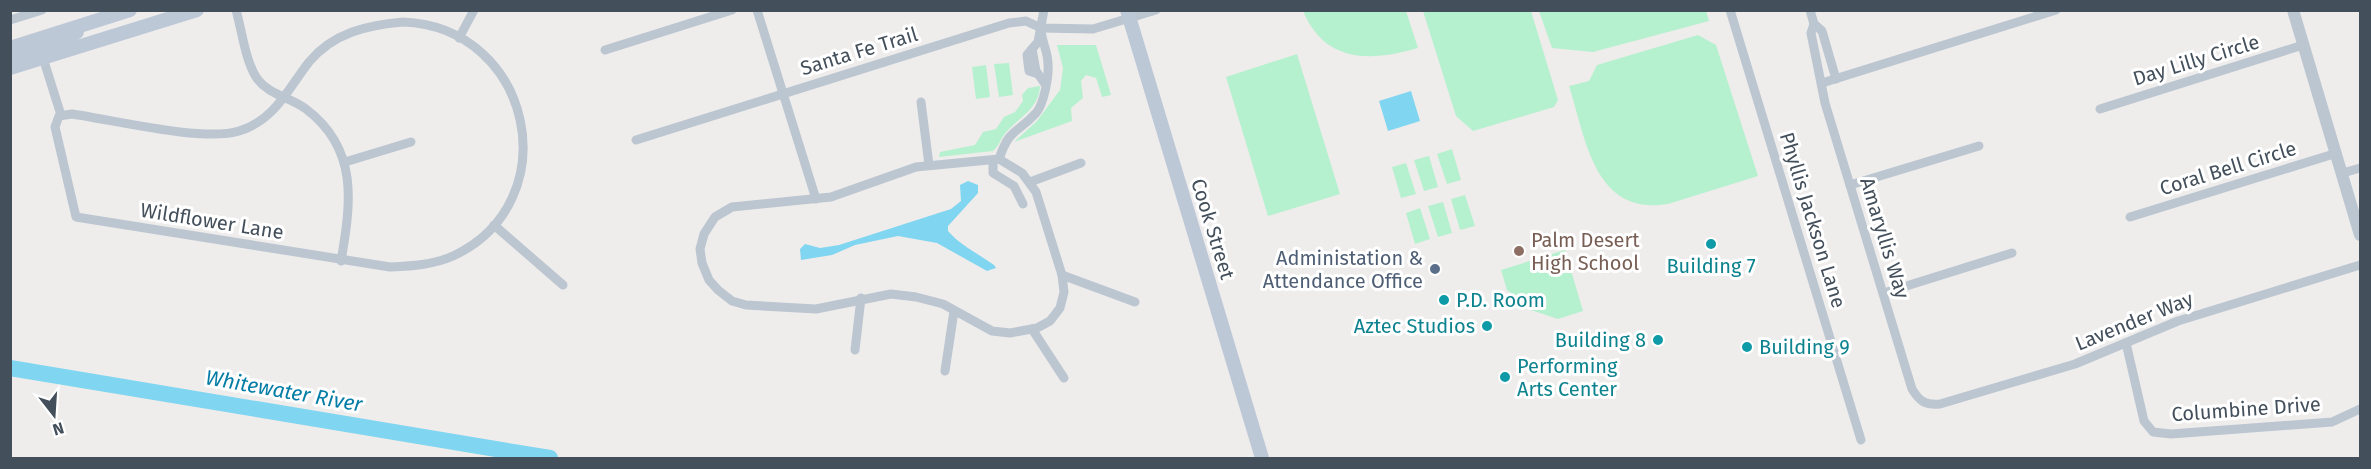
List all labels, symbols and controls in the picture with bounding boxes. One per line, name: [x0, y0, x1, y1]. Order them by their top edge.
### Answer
street label: Santa Fe Trail: [798, 22, 921, 80]
street label: Day Lilly Circle: [2130, 29, 2262, 91]
street label: Phyllis Jackson Lane: [1775, 129, 1851, 311]
street label: Coral Bell Circle: [2157, 136, 2299, 200]
street label: Amaryllis Way: [1855, 175, 1915, 302]
street label: Cook Street: [1186, 176, 1240, 283]
street label: Wildflower Lane: [139, 198, 285, 244]
place label: Palm Desert High School: [1531, 228, 1640, 275]
marker: Building 7: [1704, 237, 1718, 251]
marker: Palm Desert High School: [1512, 244, 1526, 258]
place label: Administation & Attendance Office: [1263, 246, 1423, 293]
place label: Building 7: [1666, 254, 1756, 278]
marker: Administation & Attendance Office: [1428, 262, 1442, 276]
street label: Lavender Way: [2072, 286, 2197, 356]
place label: P.D. Room: [1456, 288, 1545, 312]
marker: P.D. Room: [1437, 293, 1451, 307]
place label: Aztec Studios: [1354, 314, 1475, 338]
marker: Aztec Studios: [1480, 319, 1494, 333]
place label: Building 8: [1555, 328, 1646, 352]
marker: Building 8: [1651, 333, 1665, 347]
place label: Building 9: [1759, 335, 1850, 359]
marker: Building 9: [1740, 340, 1754, 354]
place label: Performing Arts Center: [1517, 354, 1618, 401]
water label: Whitewater River: [204, 364, 365, 418]
marker: Performing Arts Center: [1498, 370, 1512, 384]
north arrow: [24, 385, 84, 445]
street label: Columbine Drive: [2171, 392, 2321, 426]
text: N: [50, 418, 66, 440]

